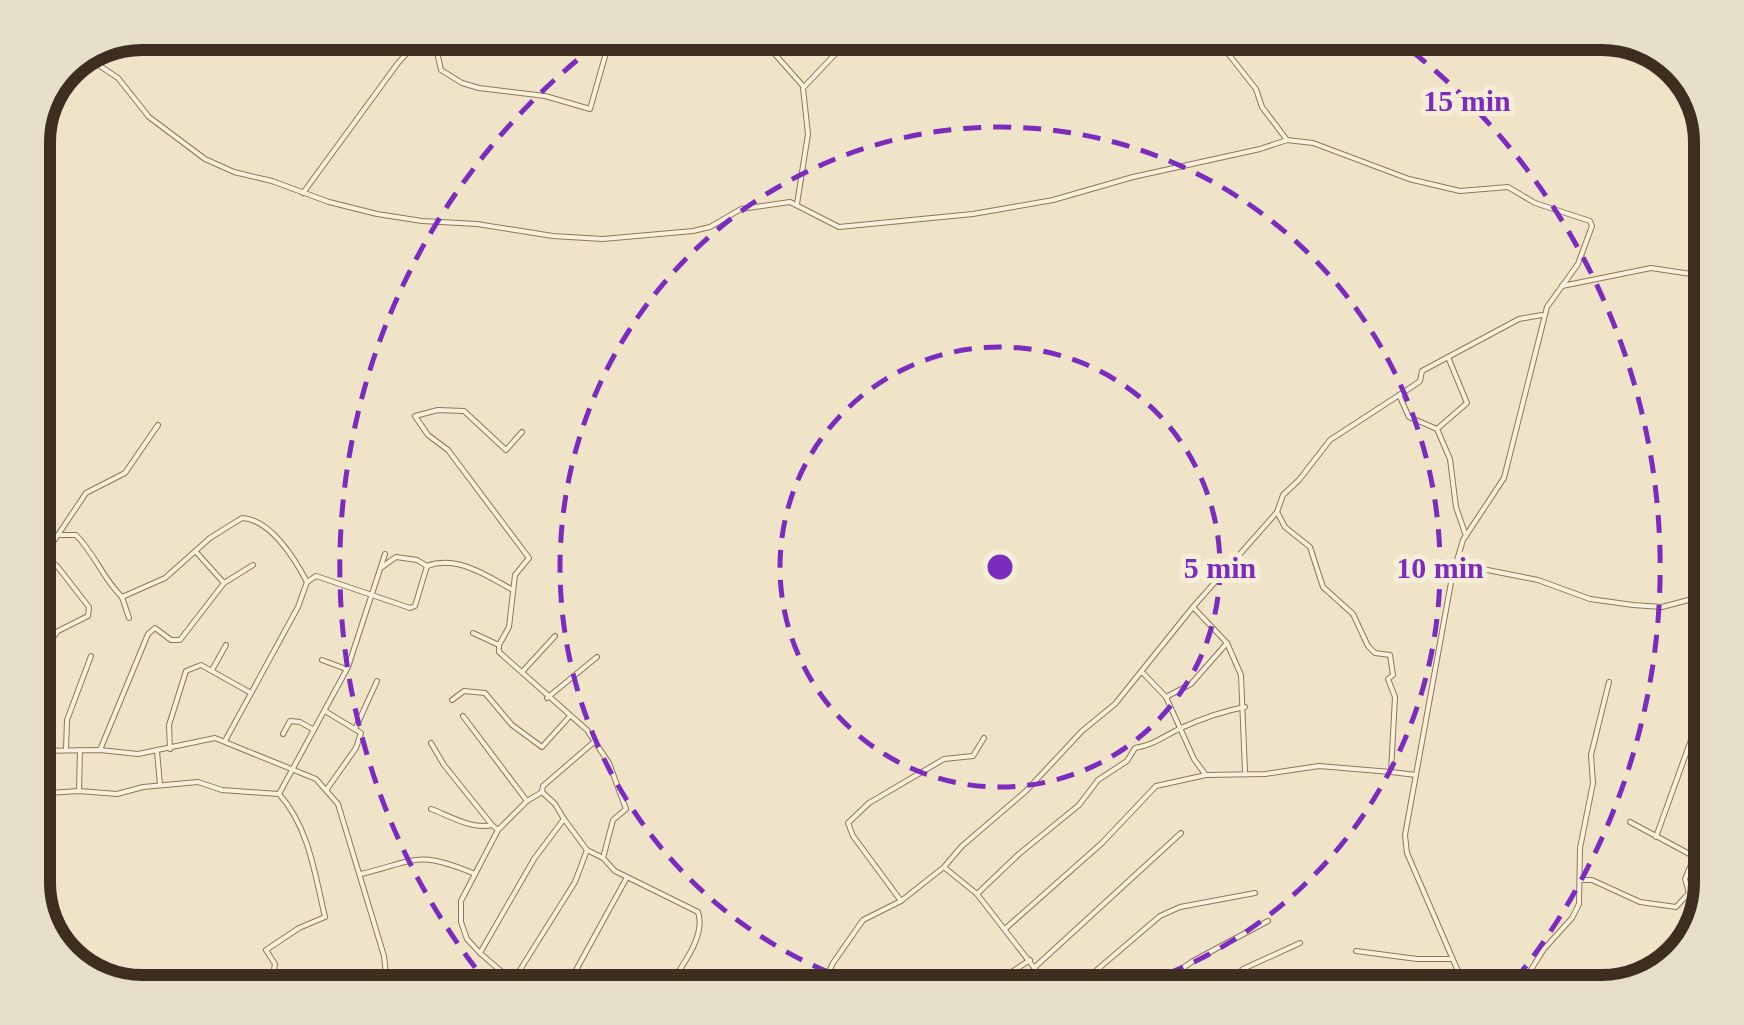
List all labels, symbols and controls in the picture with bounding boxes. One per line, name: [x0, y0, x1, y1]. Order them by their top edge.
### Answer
text: 15 min: [1423, 84, 1511, 117]
centre of rings: [982, 549, 1018, 585]
text: 5 min: [1184, 551, 1257, 584]
text: 10 min: [1396, 551, 1484, 584]

